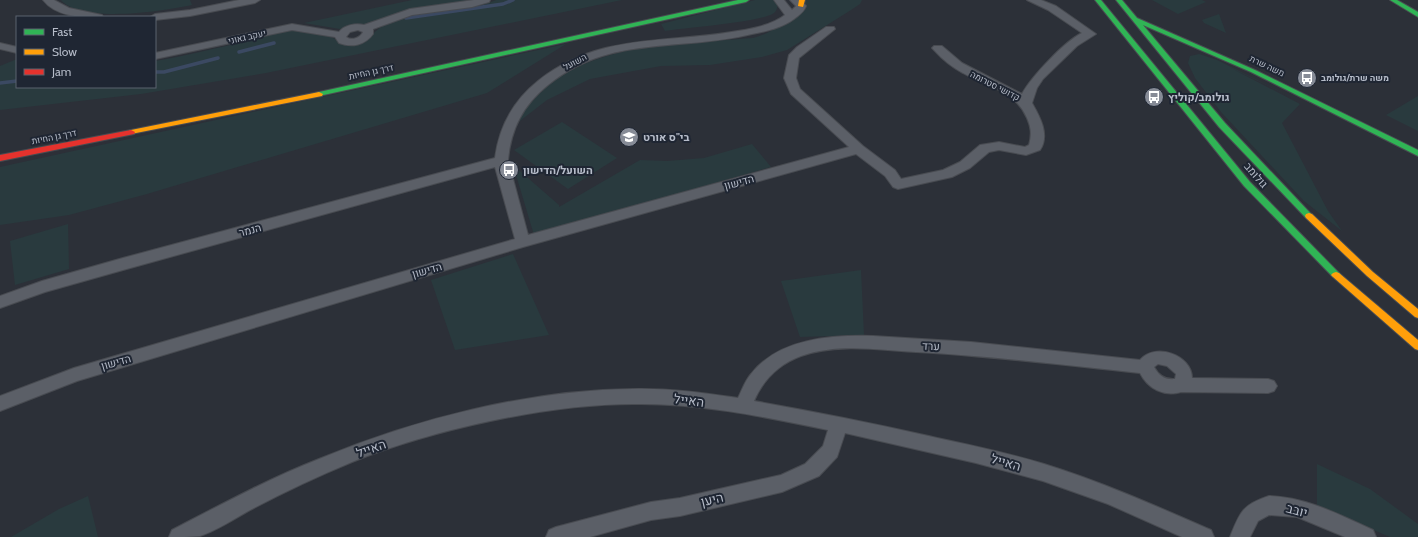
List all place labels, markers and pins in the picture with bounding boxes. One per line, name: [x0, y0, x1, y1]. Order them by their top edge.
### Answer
bus stop icon: משה שרת/גולומב: [1296, 67, 1318, 89]
place label: משה שרת/גולומב: [1321, 72, 1389, 83]
bus stop icon: גולומב/קוליץ: [1143, 86, 1165, 108]
place label: גולומב/קוליץ: [1168, 90, 1230, 104]
school or university icon: בי"ס אורט: [618, 126, 640, 148]
place label: בי"ס אורט: [643, 130, 690, 144]
bus stop icon: השועל/הדישון: [498, 159, 520, 181]
place label: השועל/הדישון: [523, 163, 593, 177]

